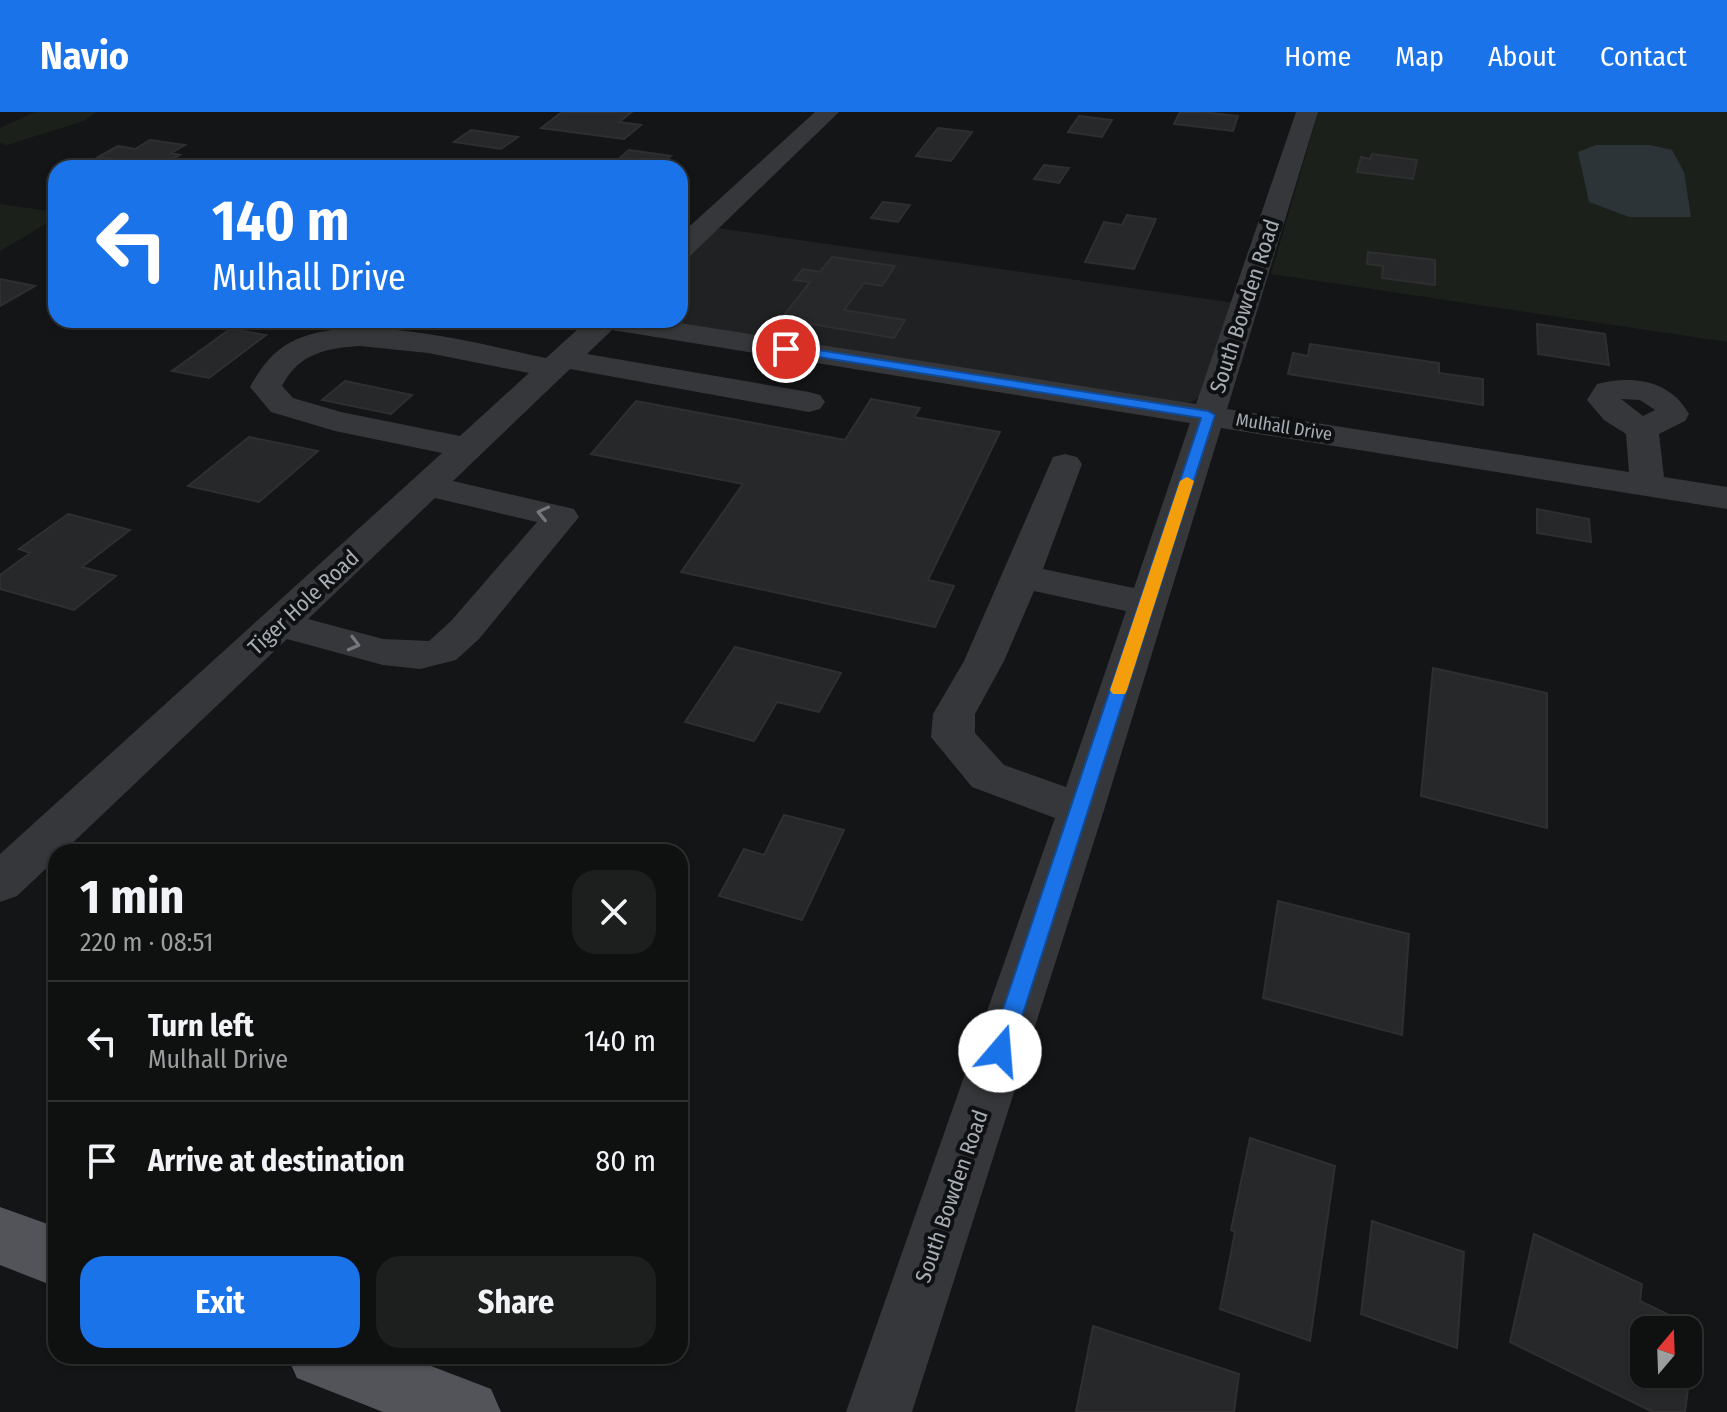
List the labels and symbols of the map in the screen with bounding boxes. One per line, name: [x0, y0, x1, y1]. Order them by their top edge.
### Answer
street label: South Bowden Road: [1204, 216, 1285, 396]
pin: [752, 315, 820, 383]
street label: Mulhall Drive: [1234, 409, 1334, 445]
one-way arrow: [536, 505, 550, 522]
street label: Tiger Hole Road: [242, 544, 364, 661]
one-way arrow: [347, 635, 361, 652]
position arrow: [958, 1009, 1042, 1093]
street label: South Bowden Road: [909, 1106, 994, 1286]
north arrow: [1630, 1316, 1702, 1388]

